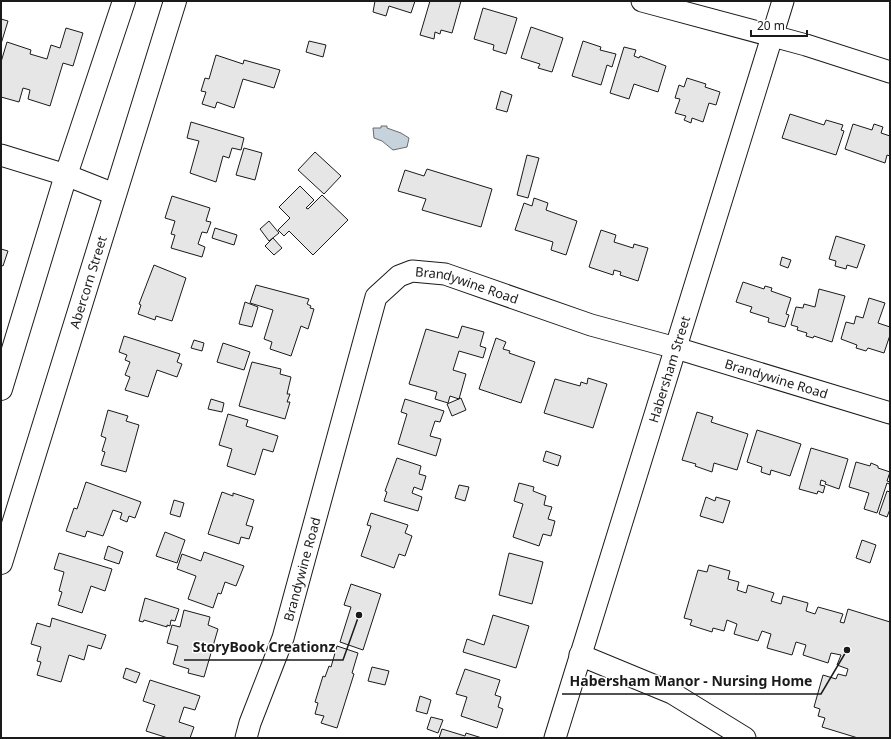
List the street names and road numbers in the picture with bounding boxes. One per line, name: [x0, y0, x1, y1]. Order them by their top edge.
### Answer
street label: Abercorn Street: [65, 233, 111, 331]
street label: Brandywine Road: [414, 262, 521, 308]
street label: Habersham Street: [644, 313, 694, 425]
street label: Brandywine Road: [723, 354, 830, 403]
street label: Brandywine Road: [279, 515, 325, 623]

